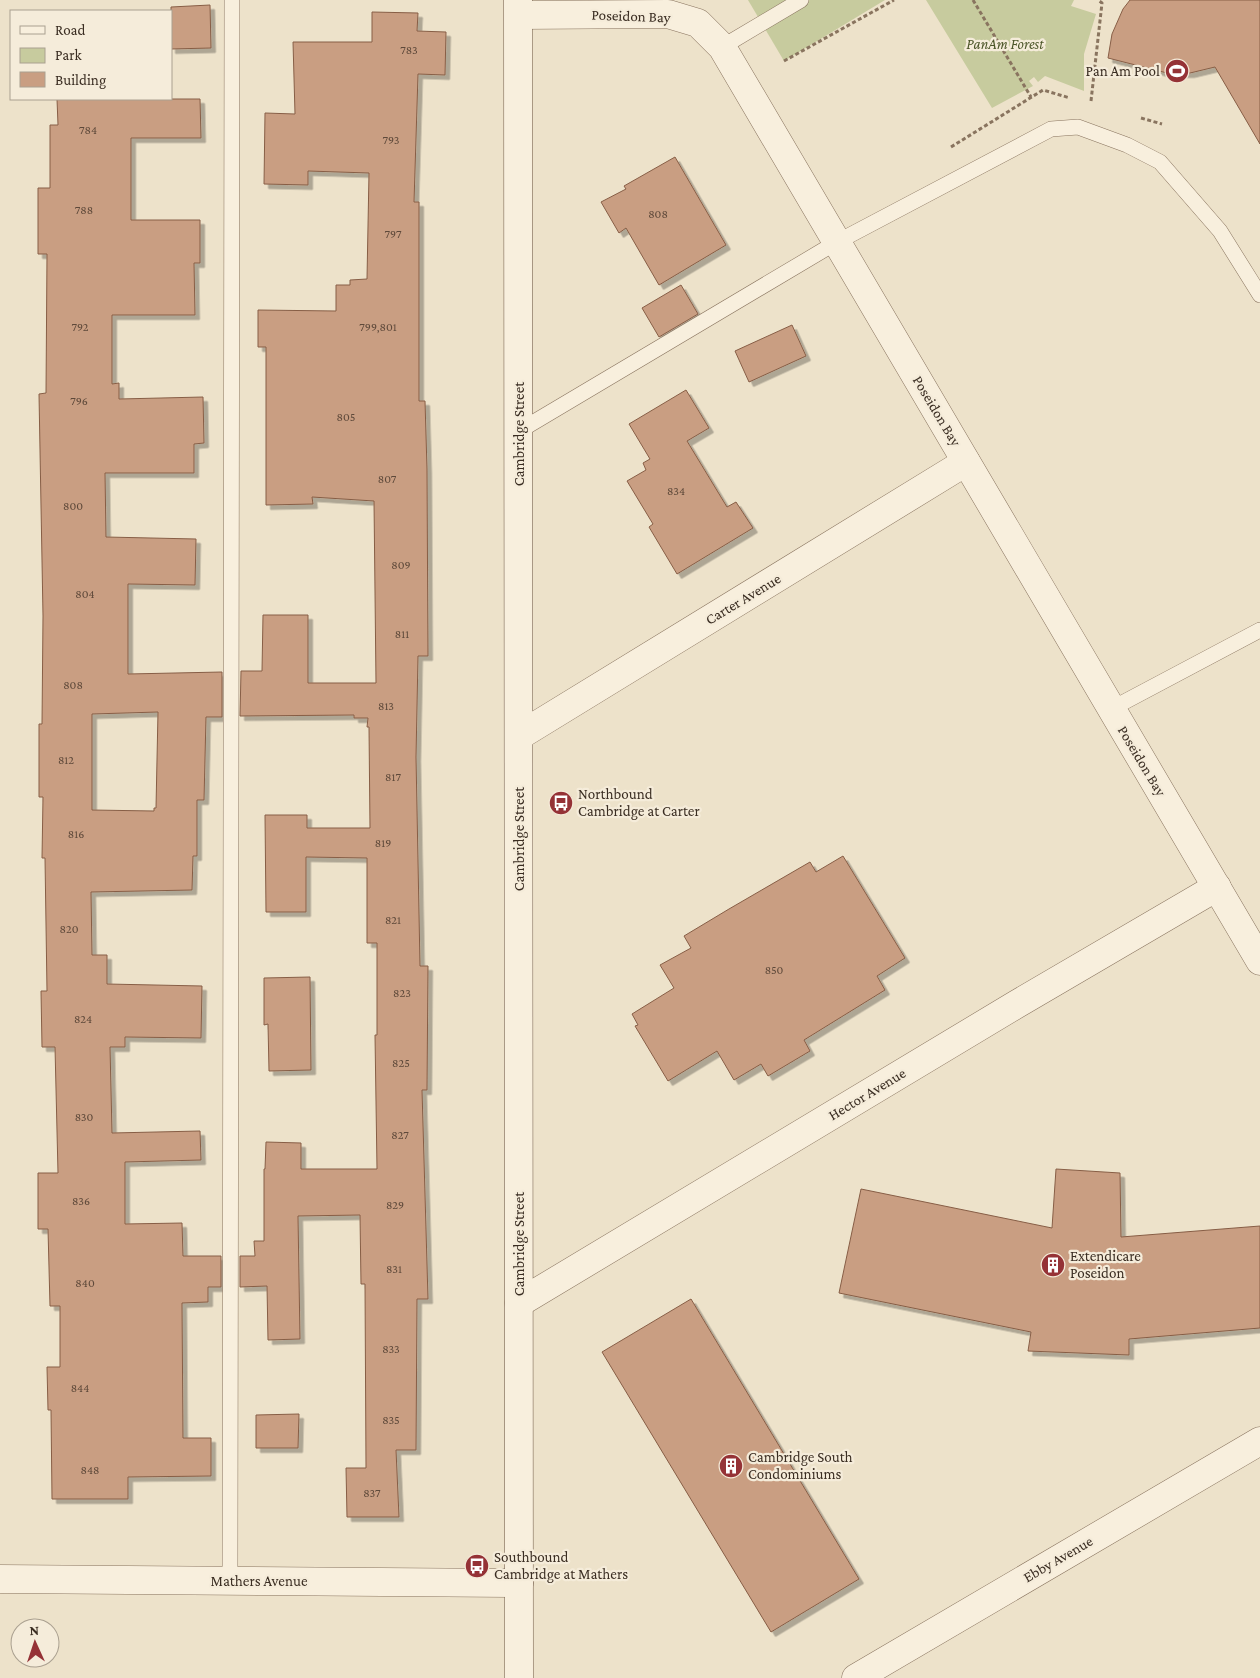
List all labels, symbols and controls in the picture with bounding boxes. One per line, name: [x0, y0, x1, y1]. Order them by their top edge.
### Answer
street label: Poseidon Bay: [591, 7, 671, 26]
legend: [10, 10, 172, 100]
text: Road: [55, 22, 86, 38]
park label: PanAm Forest: [966, 36, 1044, 52]
house number: 783: [400, 43, 418, 57]
text: Park: [55, 47, 82, 63]
sports icon: Pan Am Pool: [1164, 58, 1190, 84]
place label: Pan Am Pool: [1085, 63, 1160, 79]
text: Building: [55, 72, 106, 89]
house number: 784: [79, 123, 97, 137]
house number: 793: [382, 133, 400, 147]
house number: 788: [75, 203, 93, 217]
house number: 808: [648, 207, 668, 221]
house number: 797: [385, 227, 402, 241]
house number: 792: [71, 320, 89, 334]
house number: 799,801: [359, 320, 397, 334]
street label: Poseidon Bay: [909, 373, 964, 450]
street label: Cambridge Street: [511, 381, 528, 486]
house number: 796: [70, 394, 88, 408]
house number: 805: [337, 410, 355, 424]
house number: 807: [378, 472, 397, 486]
house number: 834: [667, 484, 685, 498]
house number: 800: [63, 499, 83, 513]
house number: 809: [391, 558, 411, 572]
street label: Carter Avenue: [703, 570, 784, 628]
house number: 804: [75, 587, 95, 601]
house number: 811: [395, 627, 409, 641]
house number: 808: [63, 678, 83, 692]
house number: 813: [378, 699, 394, 713]
street label: Poseidon Bay: [1114, 723, 1169, 800]
house number: 812: [58, 753, 74, 767]
house number: 817: [385, 770, 401, 784]
street label: Cambridge Street: [511, 786, 528, 891]
place label: Northbound Cambridge at Carter: [578, 786, 700, 820]
bus stop icon: Northbound Cambridge at Carter: [548, 790, 574, 816]
house number: 816: [68, 827, 84, 841]
house number: 819: [375, 836, 391, 850]
house number: 821: [385, 913, 401, 927]
house number: 820: [60, 922, 79, 936]
house number: 850: [765, 963, 784, 977]
house number: 823: [393, 986, 411, 1000]
house number: 824: [74, 1012, 92, 1026]
house number: 825: [392, 1056, 410, 1070]
street label: Hector Avenue: [825, 1064, 909, 1123]
house number: 830: [75, 1110, 94, 1124]
house number: 827: [391, 1128, 409, 1142]
street label: Cambridge Street: [511, 1191, 528, 1296]
house number: 836: [72, 1194, 90, 1208]
house number: 829: [386, 1198, 404, 1212]
place label: Extendicare Poseidon: [1070, 1248, 1141, 1281]
building icon: Extendicare Poseidon: [1040, 1252, 1066, 1278]
house number: 831: [386, 1262, 402, 1276]
house number: 840: [75, 1276, 95, 1290]
house number: 833: [382, 1342, 400, 1356]
house number: 844: [71, 1381, 89, 1395]
house number: 835: [382, 1413, 400, 1427]
place label: Cambridge South Condominiums: [748, 1449, 853, 1482]
building icon: Cambridge South Condominiums: [718, 1453, 744, 1479]
house number: 848: [80, 1463, 100, 1477]
house number: 837: [363, 1486, 381, 1500]
street label: Ebby Avenue: [1021, 1533, 1096, 1586]
place label: Southbound Cambridge at Mathers: [494, 1549, 628, 1583]
bus stop icon: Southbound Cambridge at Mathers: [464, 1553, 490, 1579]
street label: Mathers Avenue: [210, 1573, 308, 1589]
north arrow: [10, 1618, 60, 1668]
text: N: [29, 1622, 40, 1638]

